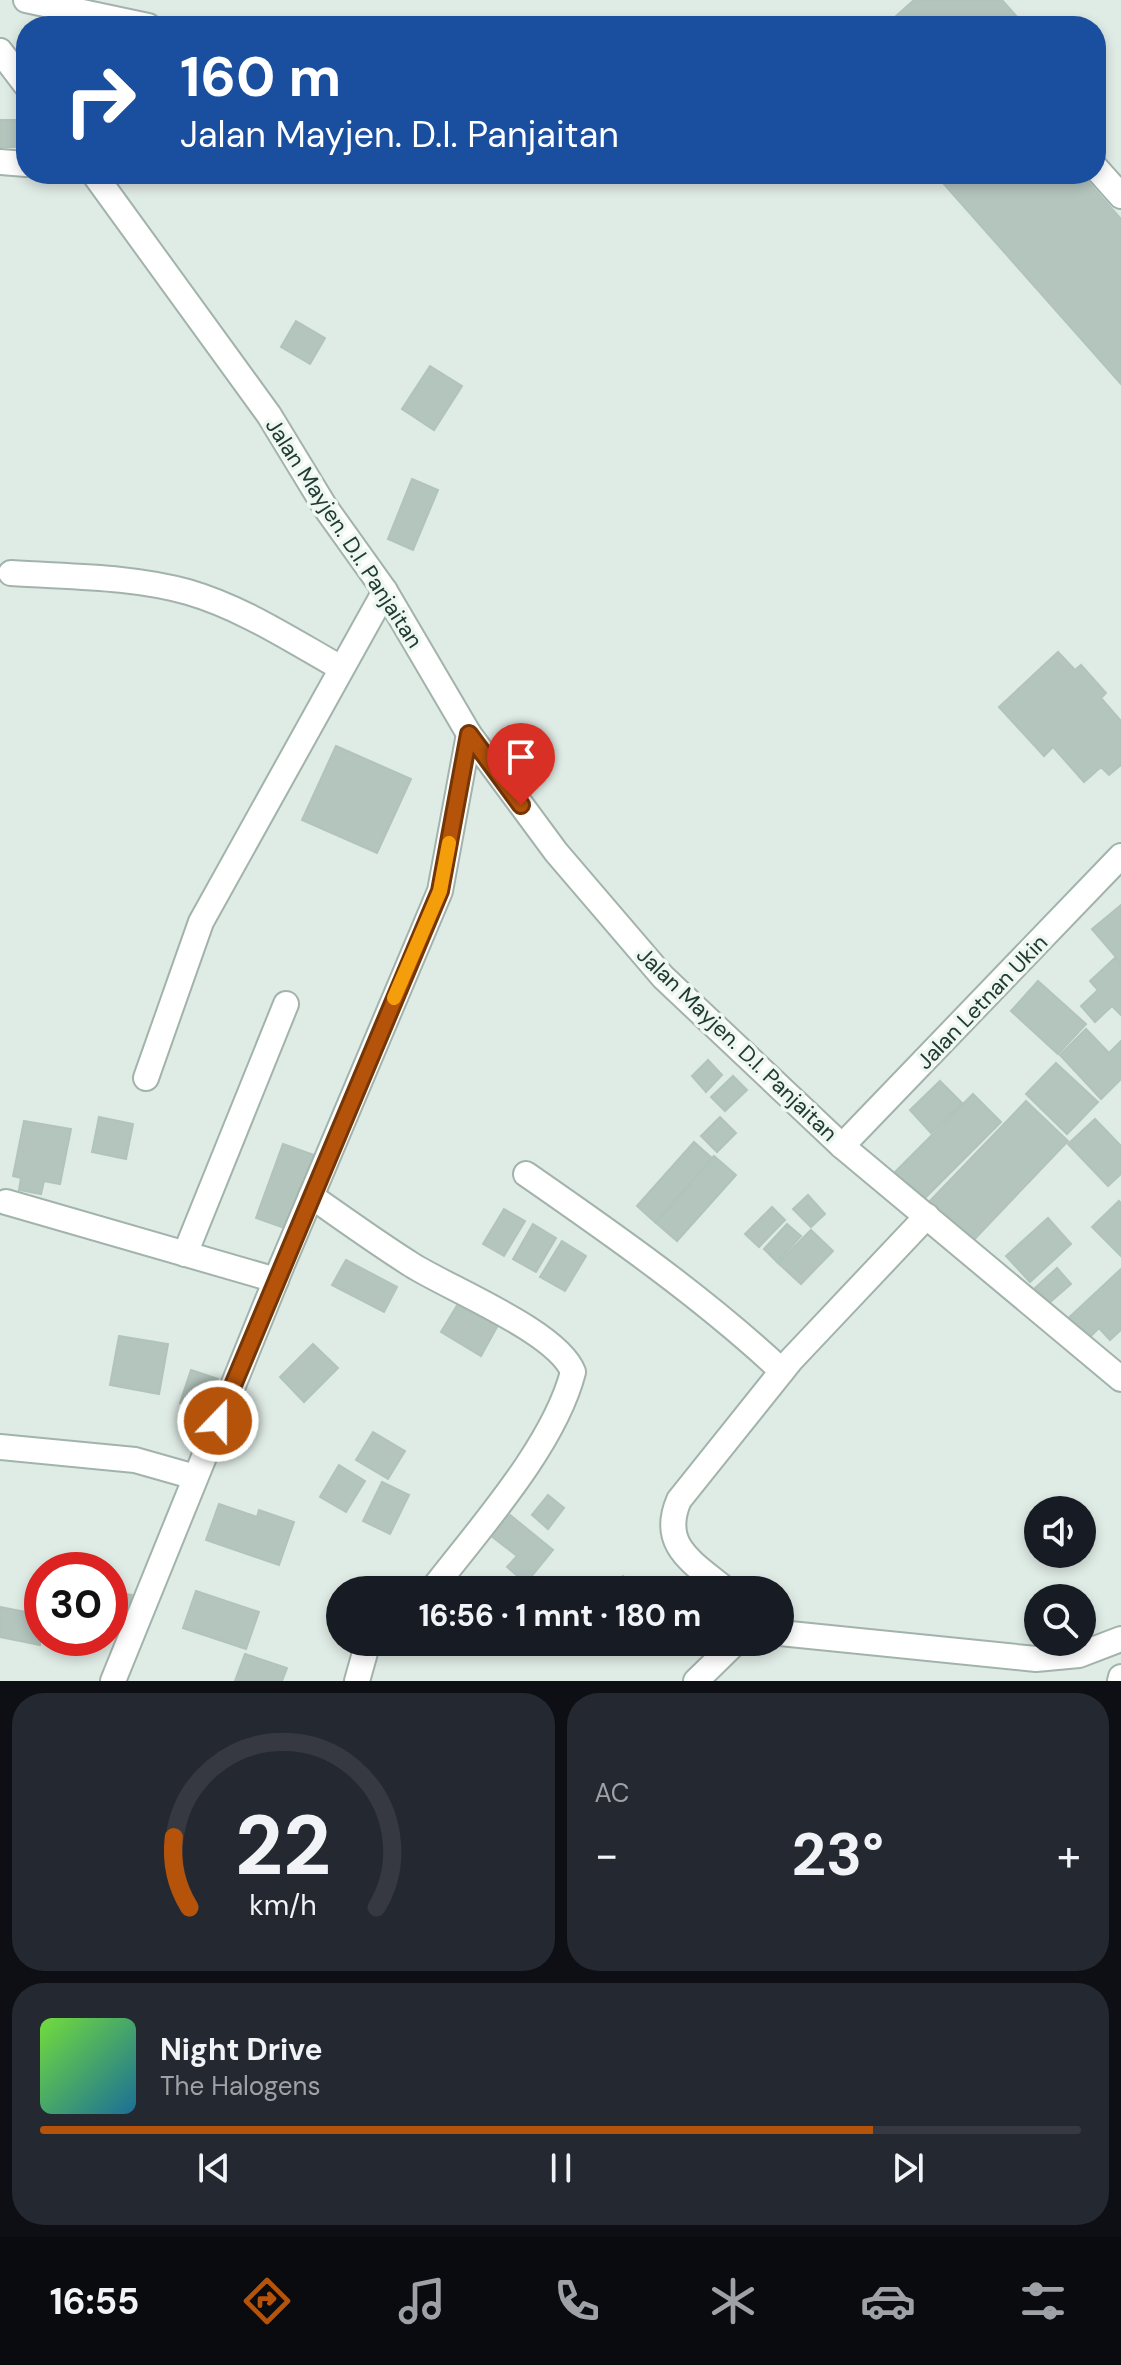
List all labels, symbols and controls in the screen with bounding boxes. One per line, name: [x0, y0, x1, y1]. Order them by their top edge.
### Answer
text: 160 m: [180, 40, 341, 113]
icon: right: [48, 48, 152, 152]
text: Jalan Mayjen. D.I. Panjaitan: [180, 111, 619, 158]
street label: Jalan Mayjen. D.I. Panjaitan: [259, 413, 429, 653]
pin: [487, 723, 555, 805]
icon: arrive: [499, 735, 543, 779]
street label: Jalan Letnan Ukin: [910, 928, 1054, 1076]
street label: Jalan Mayjen. D.I. Panjaitan: [630, 940, 844, 1148]
position arrow: [176, 1379, 260, 1463]
map controls: [1024, 1496, 1096, 1656]
button: sound: [1024, 1496, 1096, 1568]
speed limit sign: 30: [24, 1552, 128, 1656]
button: search: [1024, 1584, 1096, 1656]
text: 16:56 · 1 mnt · 180 m: [419, 1596, 701, 1635]
text: AC: [595, 1776, 629, 1810]
text: 22: [235, 1791, 331, 1900]
text: 23°: [791, 1815, 884, 1894]
text: −: [595, 1826, 619, 1884]
text: +: [1057, 1826, 1081, 1884]
text: km/h: [249, 1887, 317, 1924]
text: Night Drive: [160, 2030, 323, 2069]
text: The Halogens: [160, 2069, 320, 2103]
icon: previous: [192, 2146, 236, 2190]
icon: pause: [539, 2146, 583, 2190]
icon: next: [886, 2146, 930, 2190]
icon: directions: [239, 2273, 295, 2329]
icon: music: [394, 2273, 450, 2329]
icon: phone: [549, 2273, 605, 2329]
icon: climate: [705, 2273, 761, 2329]
icon: car: [860, 2273, 916, 2329]
icon: filters: [1015, 2273, 1071, 2329]
text: 16:55: [50, 2278, 140, 2325]

